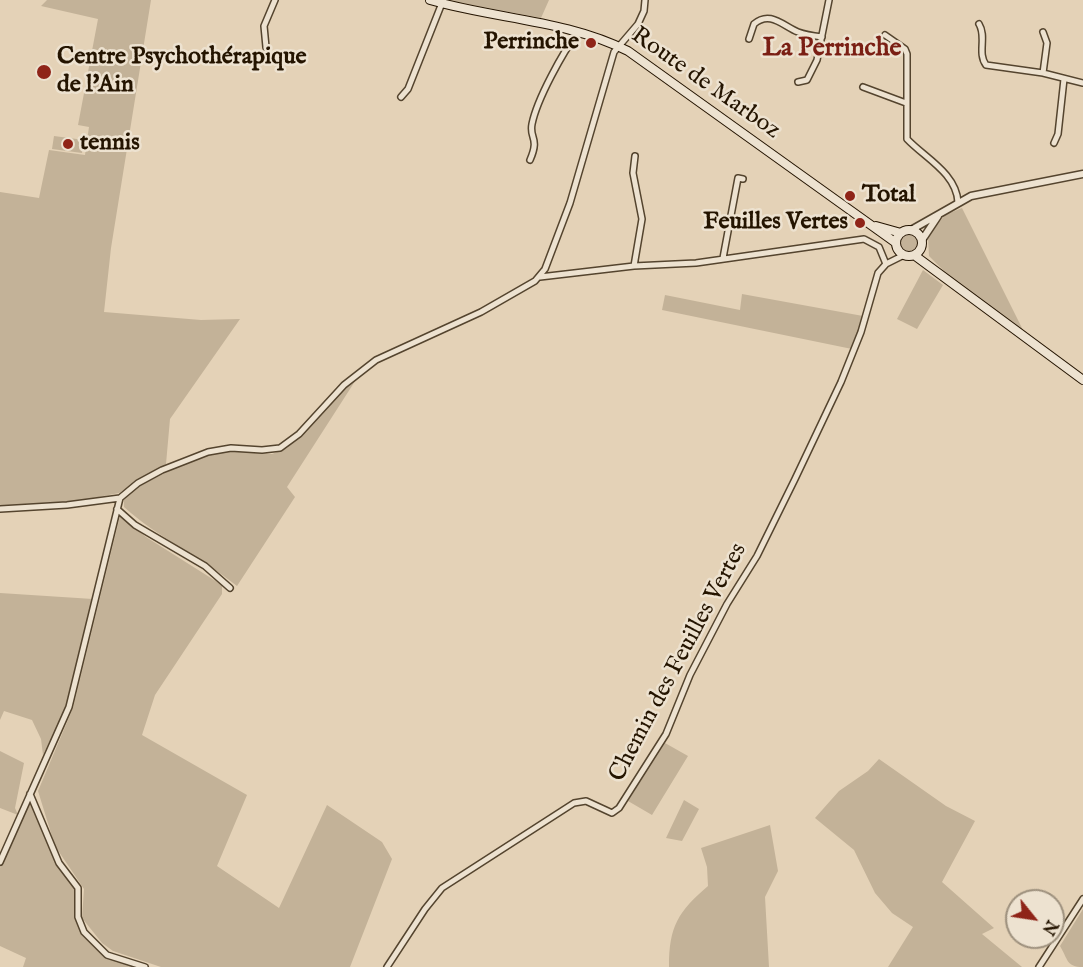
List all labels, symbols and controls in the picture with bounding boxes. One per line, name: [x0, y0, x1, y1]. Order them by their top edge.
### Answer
street label: Route de Marboz: [625, 22, 785, 146]
place label: Perrinche: [484, 29, 579, 57]
district label: La Perrinche: [763, 34, 901, 66]
marker: Perrinche: [584, 36, 598, 50]
place label: Centre Psychothérapique de l'Ain: [57, 44, 307, 100]
marker: Centre Psychothérapique de l'Ain: [35, 63, 53, 81]
place label: tennis: [80, 130, 140, 158]
marker: tennis: [61, 137, 75, 151]
place label: Total: [862, 182, 915, 210]
marker: Total: [843, 189, 857, 203]
place label: Feuilles Vertes: [703, 209, 848, 237]
marker: Feuilles Vertes: [853, 216, 867, 230]
street label: Chemin des Feuilles Vertes: [604, 539, 754, 787]
north arrow: [1005, 889, 1065, 949]
text: N: [1037, 916, 1061, 938]

